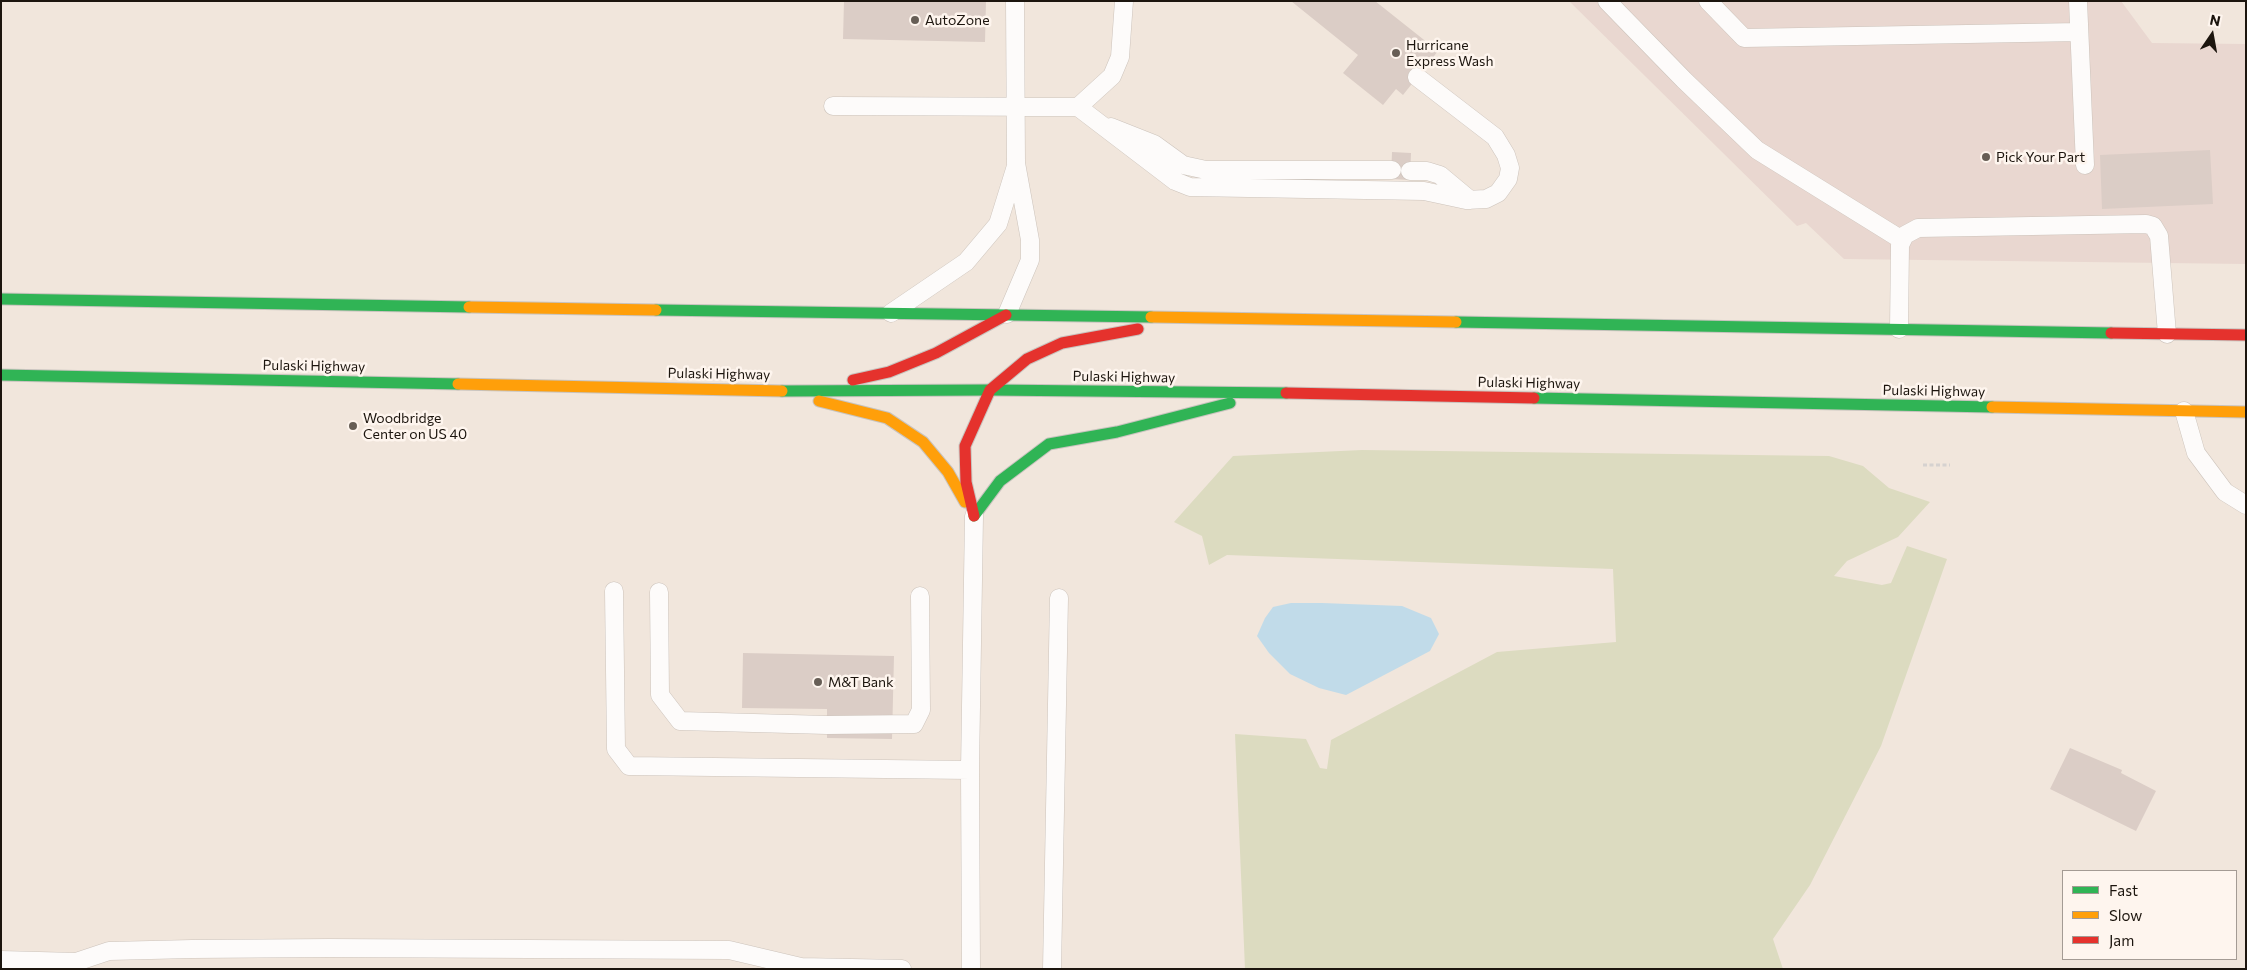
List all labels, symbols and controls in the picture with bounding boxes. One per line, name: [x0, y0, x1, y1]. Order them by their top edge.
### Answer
north arrow: [2187, 10, 2237, 60]
text: N: [2208, 10, 2222, 29]
place label: AutoZone: [925, 12, 990, 28]
marker: AutoZone: [909, 14, 921, 26]
place label: Hurricane Express Wash: [1406, 37, 1493, 70]
marker: Hurricane Express Wash: [1390, 47, 1402, 59]
place label: Pick Your Part: [1996, 149, 2085, 165]
marker: Pick Your Part: [1980, 151, 1992, 163]
street label: Pulaski Highway: [262, 357, 366, 375]
street label: Pulaski Highway: [667, 365, 771, 383]
street label: Pulaski Highway: [1072, 368, 1176, 386]
street label: Pulaski Highway: [1477, 374, 1581, 392]
street label: Pulaski Highway: [1882, 382, 1986, 400]
place label: Woodbridge Center on US 40: [363, 410, 467, 442]
marker: Woodbridge Center on US 40: [347, 420, 359, 432]
place label: M&T Bank: [828, 674, 894, 690]
marker: M&T Bank: [812, 676, 824, 688]
legend: [2062, 870, 2237, 960]
text: Fast: [2109, 881, 2138, 899]
text: Slow: [2109, 906, 2142, 924]
text: Jam: [2109, 931, 2134, 949]

